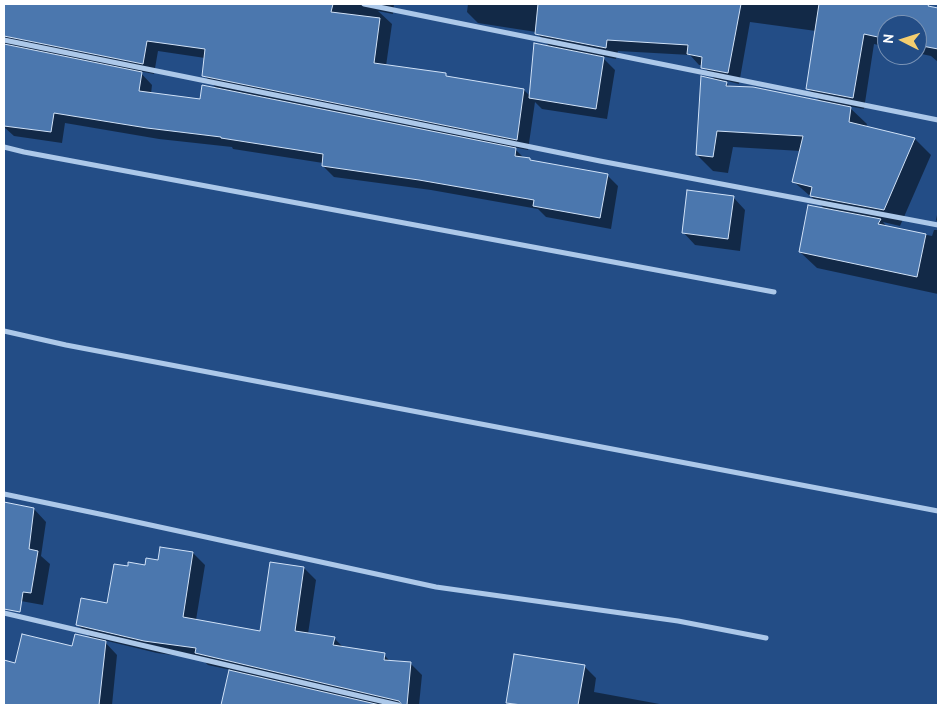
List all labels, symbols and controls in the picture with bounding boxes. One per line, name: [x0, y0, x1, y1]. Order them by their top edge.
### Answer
north arrow: [877, 15, 927, 65]
text: N: [879, 33, 897, 44]

